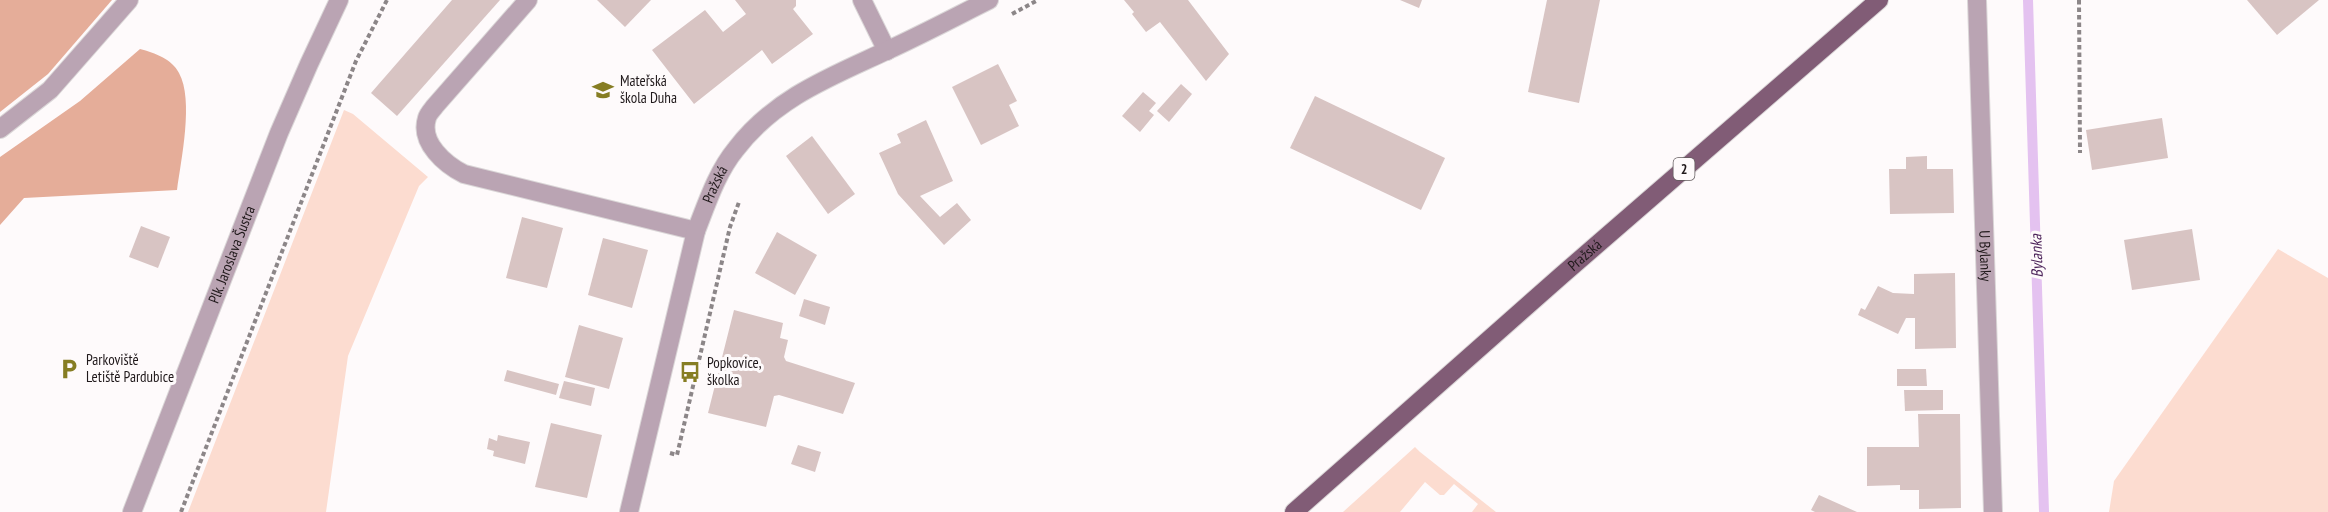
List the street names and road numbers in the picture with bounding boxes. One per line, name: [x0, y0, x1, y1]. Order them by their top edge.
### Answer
road number: 2: [1674, 158, 1694, 180]
street label: Pražská: [698, 162, 731, 206]
street label: Plk. Jaroslava Šustra: [204, 203, 259, 306]
street label: U Bylanky: [1975, 230, 1996, 282]
street label: Pražská: [1564, 235, 1605, 275]

